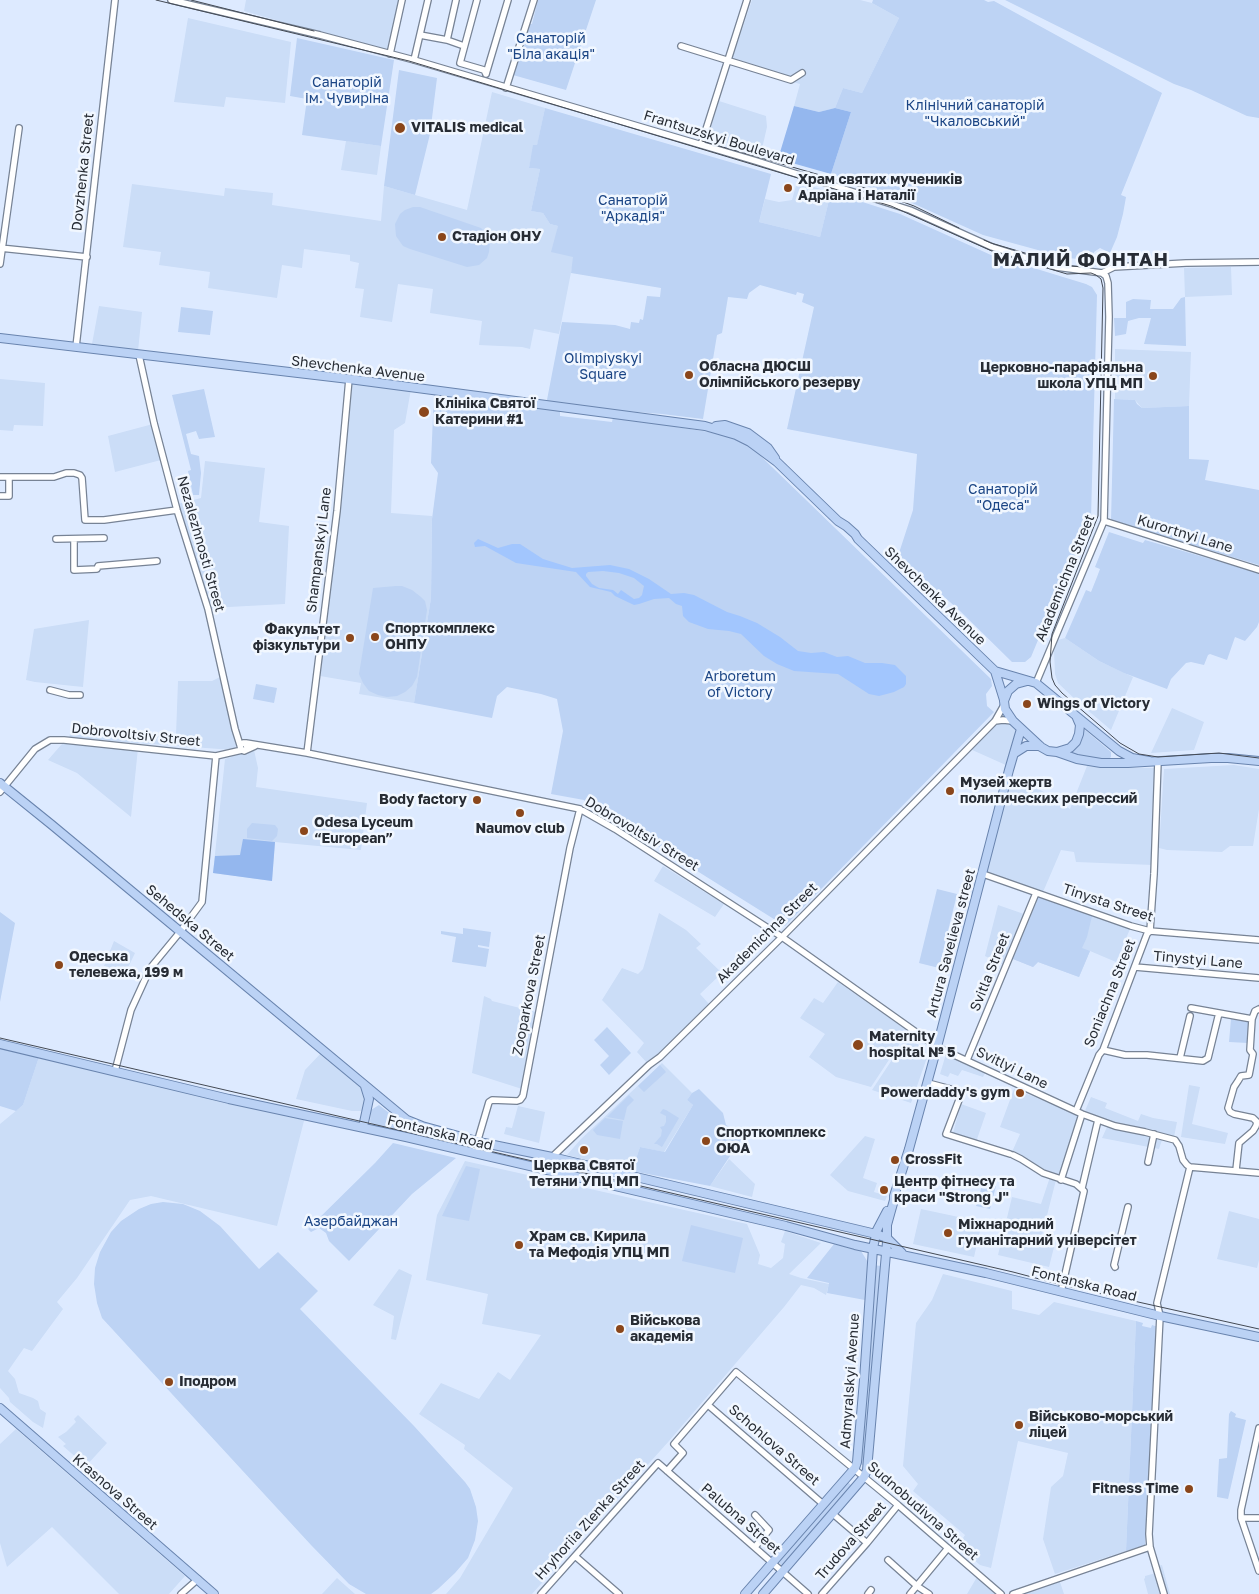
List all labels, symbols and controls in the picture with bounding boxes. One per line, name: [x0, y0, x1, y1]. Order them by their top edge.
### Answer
park label: Санаторій "Біла акація": [507, 31, 595, 64]
park label: Санаторій ім. Чувиріна: [305, 75, 389, 108]
park label: Клінічний санаторій "Чкаловський": [905, 98, 1045, 130]
street label: Frantsuzskyi Boulevard: [642, 107, 796, 169]
street label: Dovzhenka Street: [68, 112, 98, 232]
place label: VITALIS medical: [411, 120, 523, 136]
marker: VITALIS medical: [393, 121, 407, 135]
place label: Храм святих мучеників Адріана і Наталії: [798, 172, 962, 204]
marker: Храм святих мучеників Адріана і Наталії: [782, 182, 794, 194]
park label: Санаторій "Аркадія": [598, 193, 668, 226]
place label: Стадіон ОНУ: [452, 229, 541, 245]
marker: Стадіон ОНУ: [436, 231, 448, 243]
district label: МАЛИЙ ФОНТАН: [992, 249, 1170, 271]
park label: Olimpiyskyi Square: [564, 351, 642, 384]
street label: Shevchenka Avenue: [290, 352, 426, 386]
place label: Обласна ДЮСШ Олімпійського резерву: [699, 359, 860, 392]
place label: Церковно-парафіяльна школа УПЦ МП: [980, 360, 1143, 392]
marker: Обласна ДЮСШ Олімпійського резерву: [683, 369, 695, 381]
marker: Церковно-парафіяльна школа УПЦ МП: [1147, 370, 1159, 382]
place label: Клініка Святої Катерини #1: [435, 396, 535, 428]
marker: Клініка Святої Катерини #1: [417, 405, 431, 419]
street label: Nezalezhnosti Street: [174, 474, 228, 614]
park label: Санаторій "Одеса": [968, 482, 1038, 514]
street label: Shampanskyi Lane: [303, 486, 335, 614]
street label: Kurortnyi Lane: [1135, 511, 1235, 557]
street label: Akademichna Street: [1032, 512, 1098, 644]
street label: Shevchenka Avenue: [881, 543, 989, 649]
place label: Спорткомплекс ОНПУ: [385, 621, 495, 654]
place label: Факультет фізкультури: [253, 622, 340, 654]
marker: Спорткомплекс ОНПУ: [369, 631, 381, 643]
marker: Факультет фізкультури: [344, 632, 356, 644]
park label: Arboretum of Victory: [704, 669, 776, 702]
place label: Wings of Victory: [1037, 696, 1150, 712]
marker: Wings of Victory: [1021, 698, 1033, 710]
street label: Dobrovoltsiv Street: [70, 720, 202, 750]
place label: Музей жертв политических репрессий: [960, 775, 1137, 808]
marker: Музей жертв политических репрессий: [944, 785, 956, 797]
place label: Body factory: [379, 792, 467, 808]
street label: Dobrovoltsiv Street: [582, 793, 702, 875]
marker: Body factory: [471, 794, 483, 806]
marker: Naumov club: [514, 807, 526, 819]
place label: Odesa Lyceum “European”: [314, 815, 413, 848]
place label: Naumov club: [475, 821, 565, 837]
marker: Odesa Lyceum “European”: [298, 825, 310, 837]
street label: Artura Savelieva street: [923, 867, 979, 1019]
street label: Akademichna Street: [713, 879, 821, 987]
street label: Tinysta Street: [1060, 880, 1156, 926]
street label: Sehedska Street: [142, 881, 238, 965]
street label: Svitla Street: [967, 930, 1013, 1014]
street label: Zooparkova Street: [509, 933, 549, 1057]
street label: Soniachna Street: [1081, 936, 1139, 1050]
street label: Tinystyi Lane: [1153, 948, 1243, 972]
place label: Одеська телевежа, 199 м: [69, 949, 183, 982]
marker: Одеська телевежа, 199 м: [53, 959, 65, 971]
place label: Maternity hospital № 5: [869, 1029, 956, 1062]
marker: Maternity hospital № 5: [851, 1038, 865, 1052]
street label: Svitlyi Lane: [973, 1043, 1051, 1093]
place label: Powerdaddy's gym: [881, 1085, 1010, 1101]
marker: Powerdaddy's gym: [1014, 1087, 1026, 1099]
street label: Fontanska Road: [386, 1112, 494, 1154]
place label: Спорткомплекс ОЮА: [716, 1125, 826, 1158]
marker: Спорткомплекс ОЮА: [700, 1135, 712, 1147]
marker: Церква Святої Тетяни УПЦ МП: [578, 1144, 590, 1156]
place label: CrossFit: [905, 1152, 962, 1168]
marker: CrossFit: [889, 1154, 901, 1166]
place label: Церква Святої Тетяни УПЦ МП: [529, 1158, 639, 1190]
place label: Центр фітнесу та краси "Strong J": [894, 1174, 1015, 1206]
marker: Центр фітнесу та краси "Strong J": [878, 1184, 890, 1196]
park label: Азербайджан: [304, 1214, 398, 1230]
place label: Міжнародний гуманітарний універсітет: [958, 1217, 1137, 1250]
marker: Міжнародний гуманітарний універсітет: [942, 1227, 954, 1239]
place label: Храм св. Кирила та Мефодія УПЦ МП: [529, 1229, 669, 1262]
marker: Храм св. Кирила та Мефодія УПЦ МП: [513, 1239, 525, 1251]
street label: Fontanska Road: [1030, 1263, 1138, 1305]
place label: Військова академія: [630, 1313, 700, 1345]
street label: Admyralskyi Avenue: [837, 1313, 863, 1449]
marker: Військова академія: [614, 1323, 626, 1335]
place label: Іподром: [179, 1374, 236, 1390]
marker: Іподром: [163, 1376, 175, 1388]
street label: Schohlova Street: [725, 1401, 823, 1489]
place label: Військово-морський ліцей: [1029, 1409, 1173, 1441]
marker: Військово-морський ліцей: [1013, 1419, 1025, 1431]
street label: Krasnova Street: [69, 1450, 161, 1534]
street label: Hryhoriia Zlenka Street: [532, 1456, 648, 1584]
street label: Sudnobudivna Street: [864, 1458, 982, 1564]
street label: Palubna Street: [698, 1480, 784, 1558]
place label: Fitness Time: [1092, 1481, 1179, 1497]
marker: Fitness Time: [1183, 1483, 1195, 1495]
street label: Trudova Street: [812, 1498, 890, 1584]

